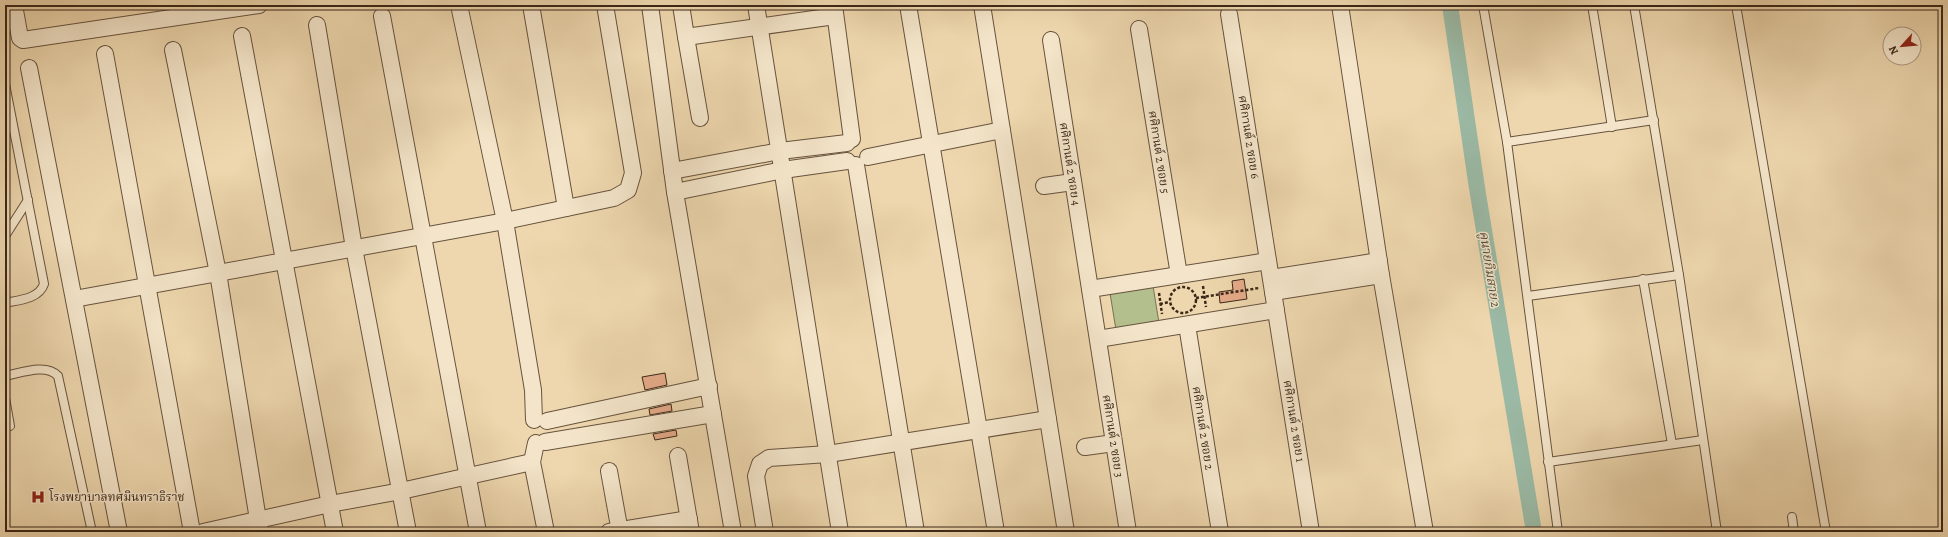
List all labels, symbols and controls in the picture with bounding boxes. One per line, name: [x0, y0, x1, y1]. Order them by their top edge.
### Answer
north arrow: [1882, 26, 1922, 66]
text: N: [1885, 43, 1902, 57]
street label: ศศิกานต์ 2 ซอย 6: [1235, 94, 1264, 180]
street label: ศศิกานต์ 2 ซอย 5: [1145, 109, 1173, 195]
street label: ศศิกานต์ 2 ซอย 4: [1056, 121, 1085, 207]
water label: คูนายกิมสาย 2: [1476, 230, 1504, 308]
street label: ศศิกานต์ 2 ซอย 1: [1280, 379, 1308, 463]
street label: ศศิกานต์ 2 ซอย 2: [1188, 385, 1218, 471]
street label: ศศิกานต์ 2 ซอย 3: [1099, 393, 1127, 479]
place label: โรงพยาบาลทศมินทราธิราช: [48, 488, 185, 505]
hospital icon: โรงพยาบาลทศมินทราธิราช: [30, 489, 46, 505]

